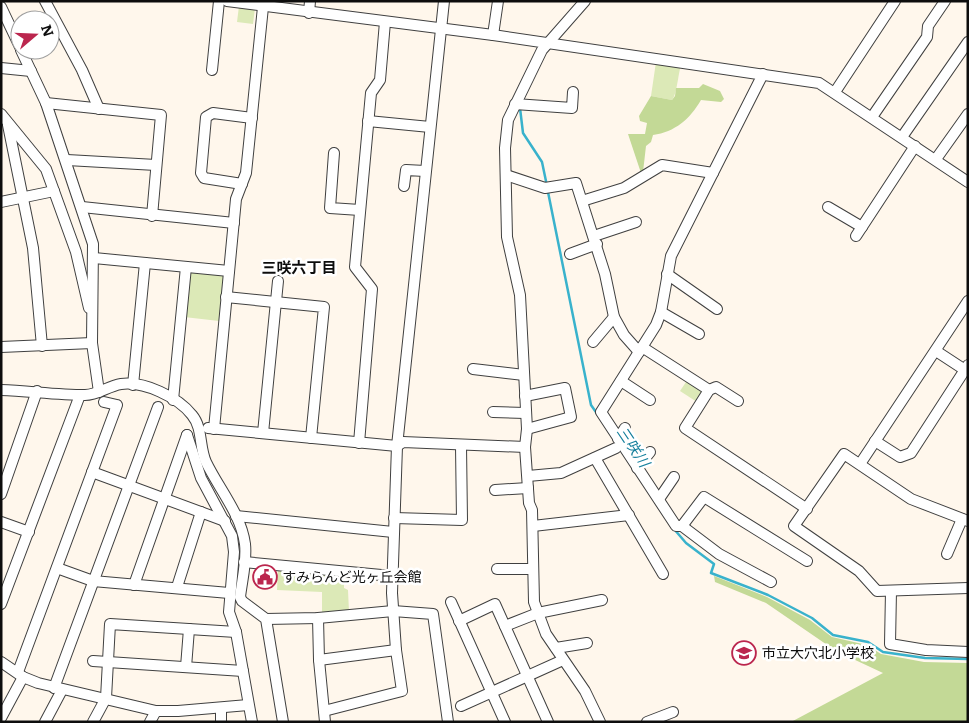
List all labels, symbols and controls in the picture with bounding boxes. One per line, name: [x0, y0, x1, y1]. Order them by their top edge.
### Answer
north arrow: [10, 10, 60, 60]
text: N: [37, 22, 60, 39]
district label: 三咲六丁目: [261, 255, 337, 278]
water label: 三咲川: [612, 421, 657, 473]
public building icon: すみらんど光ヶ丘会館: [252, 564, 278, 590]
place label: すみらんど光ヶ丘会館: [282, 566, 422, 586]
school or university icon: 市立大穴北小学校: [731, 640, 757, 666]
place label: 市立大穴北小学校: [762, 642, 874, 662]

